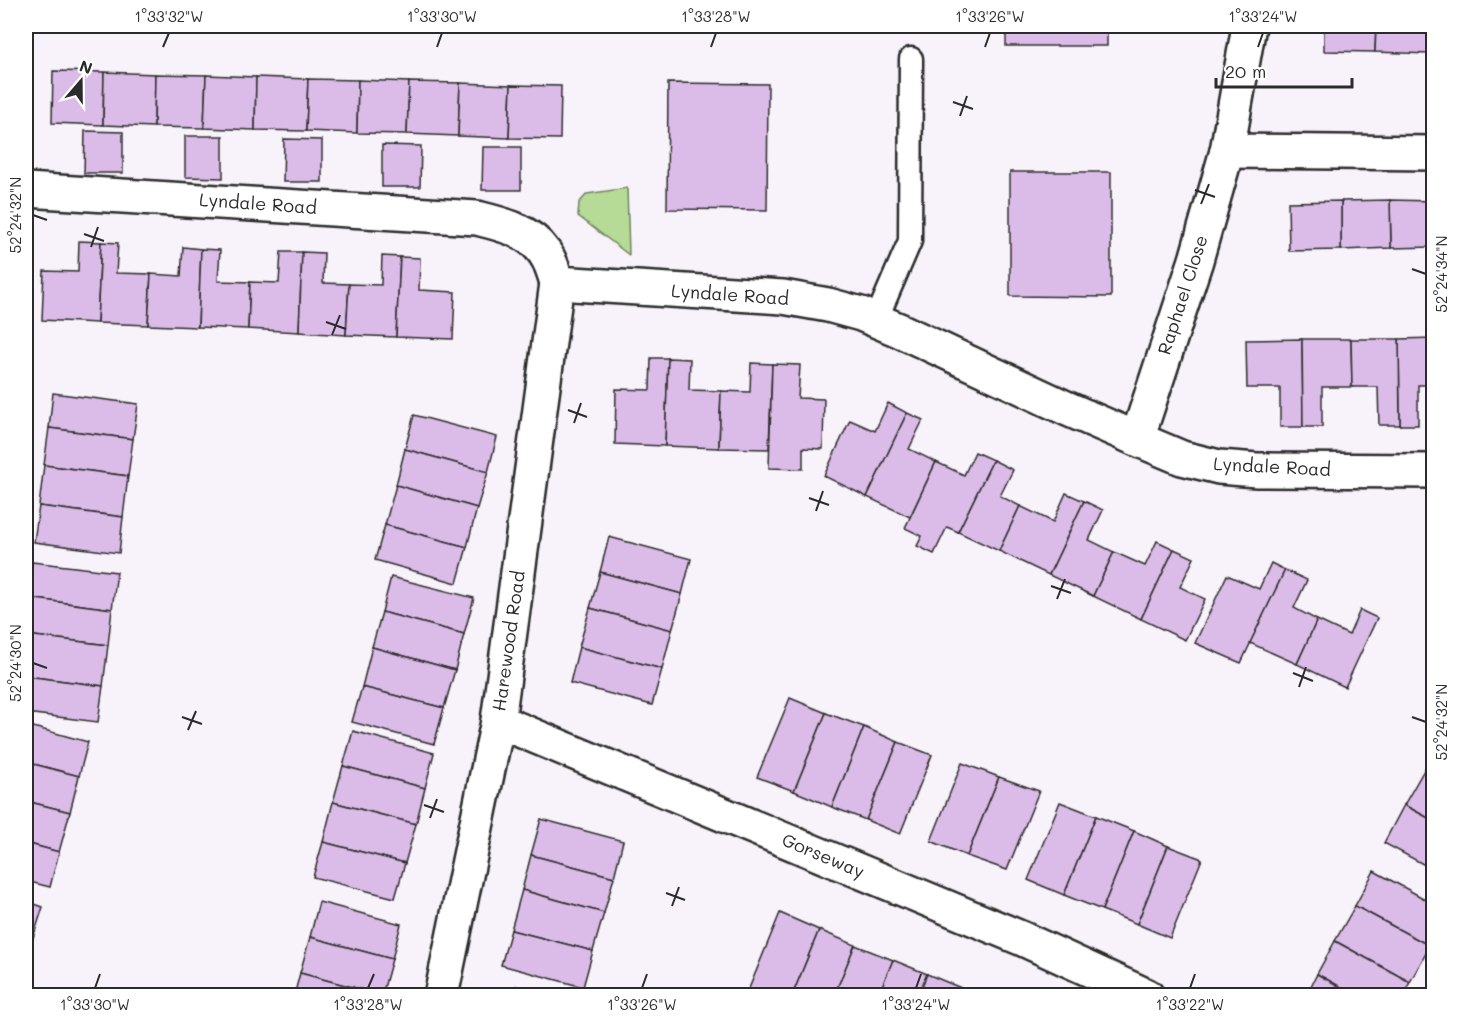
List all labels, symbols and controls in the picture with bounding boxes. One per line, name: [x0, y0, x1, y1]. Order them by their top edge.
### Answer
text: 1°33'32"W: [135, 6, 204, 26]
text: 1°33'30"W: [407, 6, 477, 26]
text: 1°33'28"W: [681, 6, 751, 26]
text: 1°33'26"W: [955, 6, 1025, 26]
text: 1°33'24"W: [1228, 6, 1298, 26]
north arrow: [51, 51, 111, 111]
scale bar: [1216, 51, 1352, 89]
text: N: [77, 54, 96, 78]
text: 20 m: [1225, 59, 1266, 83]
text: 52°24'32"N: [5, 177, 25, 253]
street label: Lyndale Road: [199, 187, 318, 219]
street label: Raphael Close: [1151, 232, 1213, 358]
text: 52°24'34"N: [1431, 235, 1451, 313]
street label: Lyndale Road: [671, 278, 790, 310]
street label: Lyndale Road: [1213, 451, 1331, 481]
street label: Harewood Road: [486, 569, 530, 713]
text: 52°24'30"N: [5, 624, 25, 702]
text: 52°24'32"N: [1431, 684, 1451, 760]
street label: Gorseway: [778, 827, 868, 883]
text: 1°33'30"W: [60, 994, 130, 1014]
text: 1°33'28"W: [333, 994, 403, 1014]
text: 1°33'26"W: [607, 994, 677, 1014]
text: 1°33'24"W: [881, 994, 951, 1014]
text: 1°33'22"W: [1156, 994, 1224, 1014]

